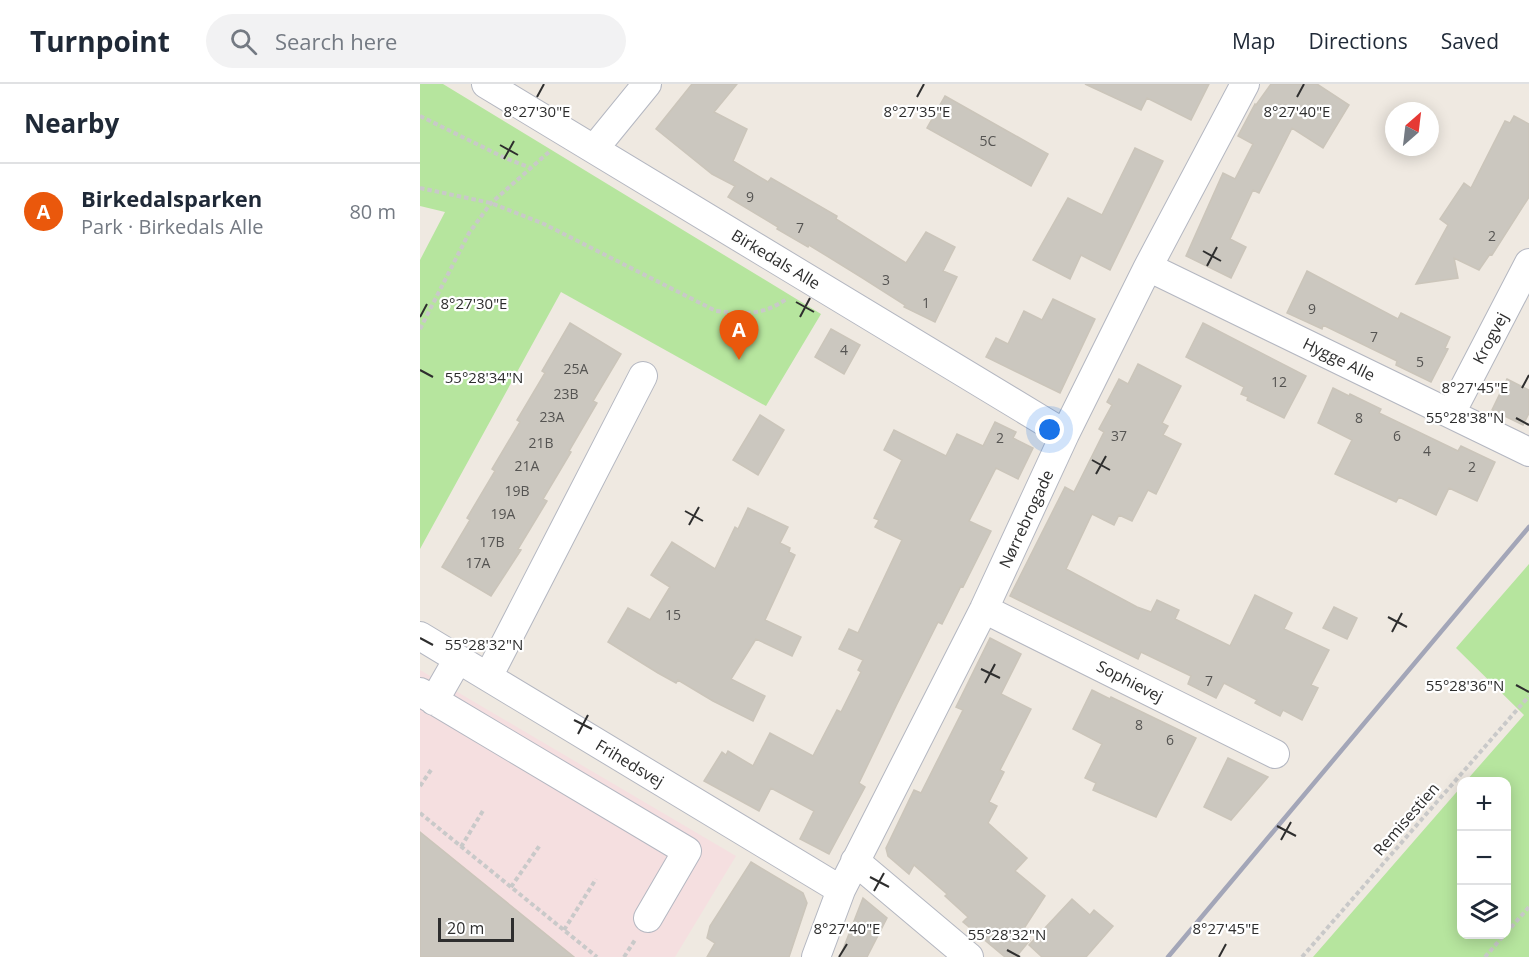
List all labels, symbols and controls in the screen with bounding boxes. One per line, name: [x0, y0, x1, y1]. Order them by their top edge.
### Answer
search box: [206, 14, 626, 68]
text: Turnpoint: [30, 22, 170, 60]
icon: search: [227, 25, 260, 58]
text: Search here: [275, 26, 397, 56]
text: Map: [1232, 27, 1275, 55]
text: Directions: [1308, 27, 1408, 55]
text: Saved: [1441, 27, 1499, 55]
text: 8°27'30"E: [504, 101, 570, 121]
text: 8°27'35"E: [884, 101, 950, 121]
text: 8°27'40"E: [1264, 101, 1330, 121]
north arrow: [1385, 102, 1439, 156]
text: Nearby: [24, 105, 119, 141]
house number: 5C: [980, 131, 997, 150]
text: Birkedalsparken: [81, 183, 262, 213]
house number: 9: [746, 187, 754, 206]
text: A: [37, 198, 50, 225]
text: 80 m: [349, 198, 396, 225]
text: Park · Birkedals Alle: [81, 213, 263, 240]
house number: 7: [796, 218, 804, 237]
street label: Birkedals Alle: [727, 224, 825, 294]
house number: 2: [1488, 226, 1496, 245]
house number: 3: [882, 270, 890, 289]
text: 8°27'30"E: [441, 293, 507, 313]
house number: 1: [922, 293, 930, 312]
house number: 9: [1308, 299, 1316, 318]
street label: Krogvej: [1467, 308, 1513, 368]
pin: A: [720, 310, 758, 360]
house number: 7: [1370, 327, 1378, 346]
street label: Hygge Alle: [1299, 332, 1379, 386]
house number: 4: [840, 340, 848, 359]
house number: 5: [1416, 352, 1424, 371]
house number: 25A: [564, 359, 589, 378]
text: 55°28'34"N: [445, 367, 523, 387]
house number: 12: [1271, 372, 1287, 391]
text: 8°27'45"E: [1442, 377, 1508, 397]
house number: 23B: [553, 384, 579, 403]
house number: 23A: [540, 407, 565, 426]
text: 55°28'38"N: [1426, 407, 1504, 427]
house number: 8: [1355, 408, 1363, 427]
your location: [1035, 415, 1064, 444]
house number: 37: [1111, 426, 1127, 445]
house number: 6: [1393, 426, 1401, 445]
house number: 2: [996, 428, 1004, 447]
house number: 21B: [528, 433, 554, 452]
house number: 4: [1423, 441, 1431, 460]
house number: 21A: [515, 456, 540, 475]
house number: 2: [1468, 457, 1476, 476]
street label: Nørrebrogade: [994, 466, 1058, 572]
house number: 19B: [504, 481, 530, 500]
house number: 19A: [491, 504, 516, 523]
house number: 17B: [479, 532, 505, 551]
house number: 17A: [466, 553, 491, 572]
house number: 15: [665, 605, 681, 624]
text: 55°28'32"N: [445, 634, 523, 654]
street label: Sophievej: [1093, 655, 1167, 707]
house number: 7: [1205, 671, 1213, 690]
text: 55°28'36"N: [1426, 675, 1504, 695]
house number: 8: [1135, 715, 1143, 734]
house number: 6: [1166, 730, 1174, 749]
street label: Frihedsvej: [592, 734, 668, 792]
map controls: [1457, 777, 1511, 939]
button: +: [1457, 777, 1511, 831]
street label: Remisestien: [1368, 778, 1444, 860]
button: −: [1457, 831, 1511, 885]
button: layers: [1457, 885, 1511, 939]
scale bar: [438, 915, 514, 942]
text: 20 m: [447, 917, 484, 939]
text: 8°27'40"E: [814, 918, 880, 938]
text: 8°27'45"E: [1193, 918, 1259, 938]
text: 55°28'32"N: [968, 924, 1046, 944]

